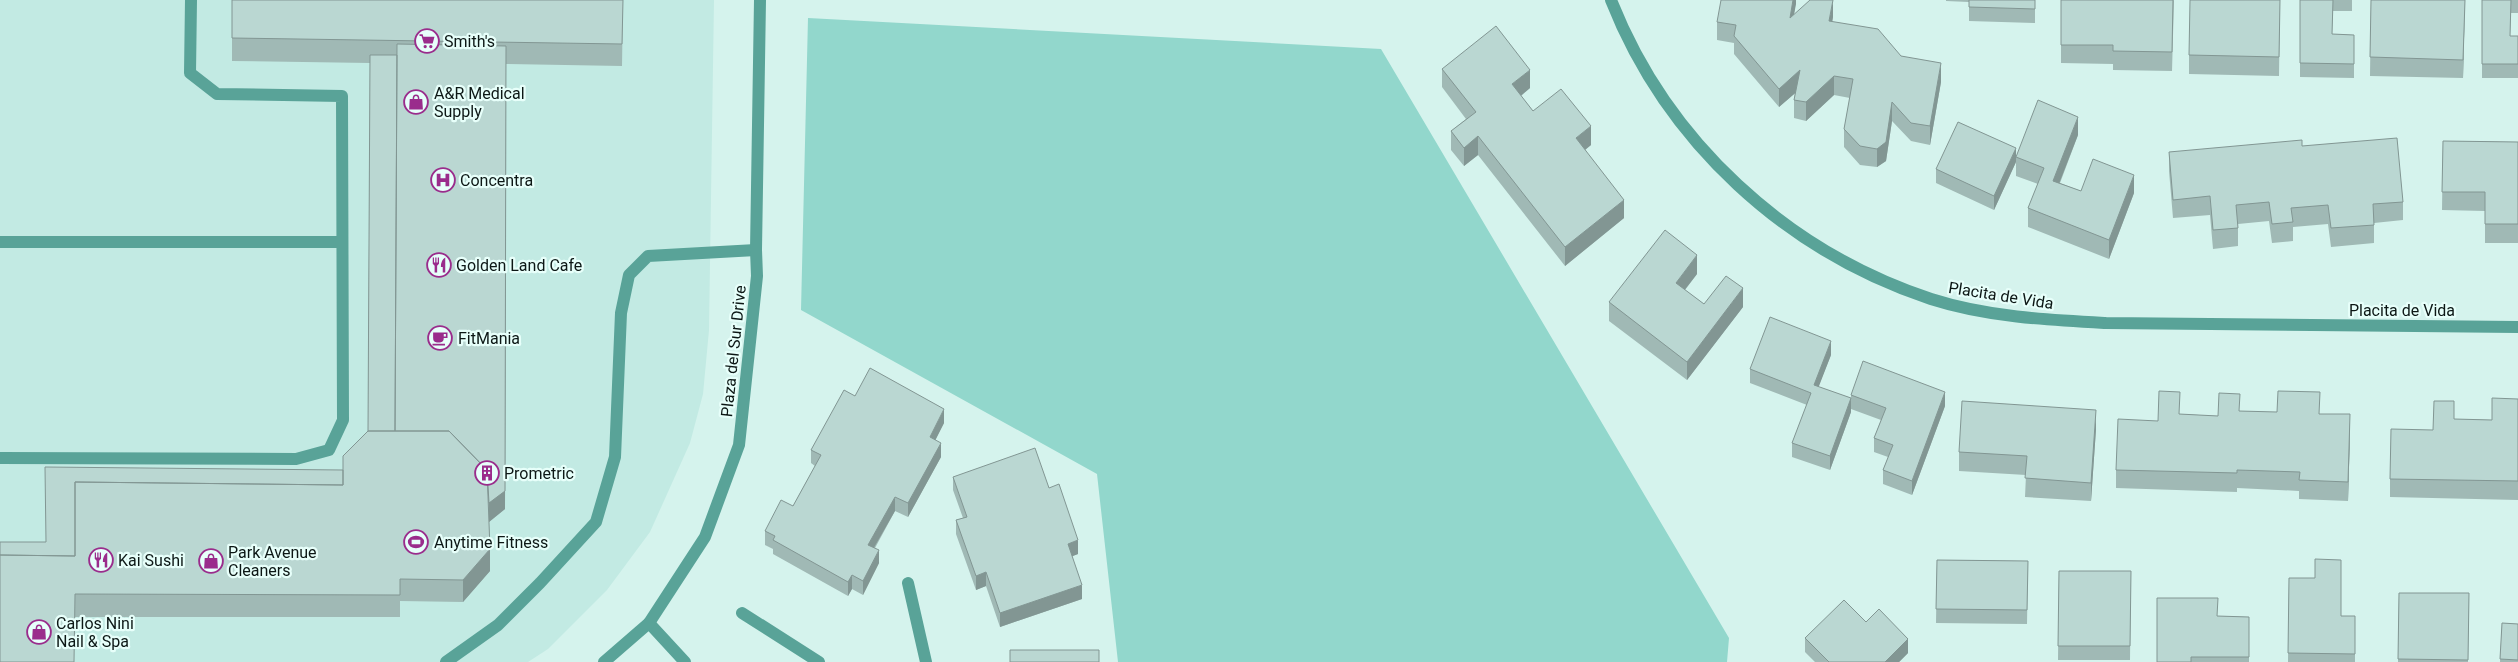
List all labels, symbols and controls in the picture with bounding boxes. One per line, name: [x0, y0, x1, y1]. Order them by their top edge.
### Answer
supermarket icon: Smith's: [414, 28, 440, 54]
place label: Smith's: [444, 32, 495, 51]
place label: A&R Medical Supply: [434, 84, 525, 121]
shop icon: A&R Medical Supply: [403, 89, 429, 115]
hospital icon: Concentra: [430, 167, 456, 193]
place label: Concentra: [460, 171, 533, 190]
restaurant icon: Golden Land Cafe: [426, 252, 452, 278]
place label: Golden Land Cafe: [456, 256, 582, 275]
street label: Placita de Vida: [1947, 278, 2055, 313]
street label: Plaza del Sur Drive: [717, 284, 750, 418]
street label: Placita de Vida: [2349, 301, 2455, 320]
cafe icon: FitMania: [427, 325, 453, 351]
place label: FitMania: [458, 329, 520, 348]
building icon: Prometric: [474, 460, 500, 486]
place label: Prometric: [504, 464, 574, 483]
sports icon: Anytime Fitness: [403, 529, 429, 555]
place label: Anytime Fitness: [434, 533, 548, 552]
place label: Park Avenue Cleaners: [228, 543, 317, 580]
restaurant icon: Kai Sushi: [88, 547, 114, 573]
shop icon: Park Avenue Cleaners: [198, 548, 224, 574]
place label: Kai Sushi: [118, 551, 184, 570]
place label: Carlos Nini Nail & Spa: [56, 614, 134, 651]
shop icon: Carlos Nini Nail & Spa: [26, 619, 52, 645]

